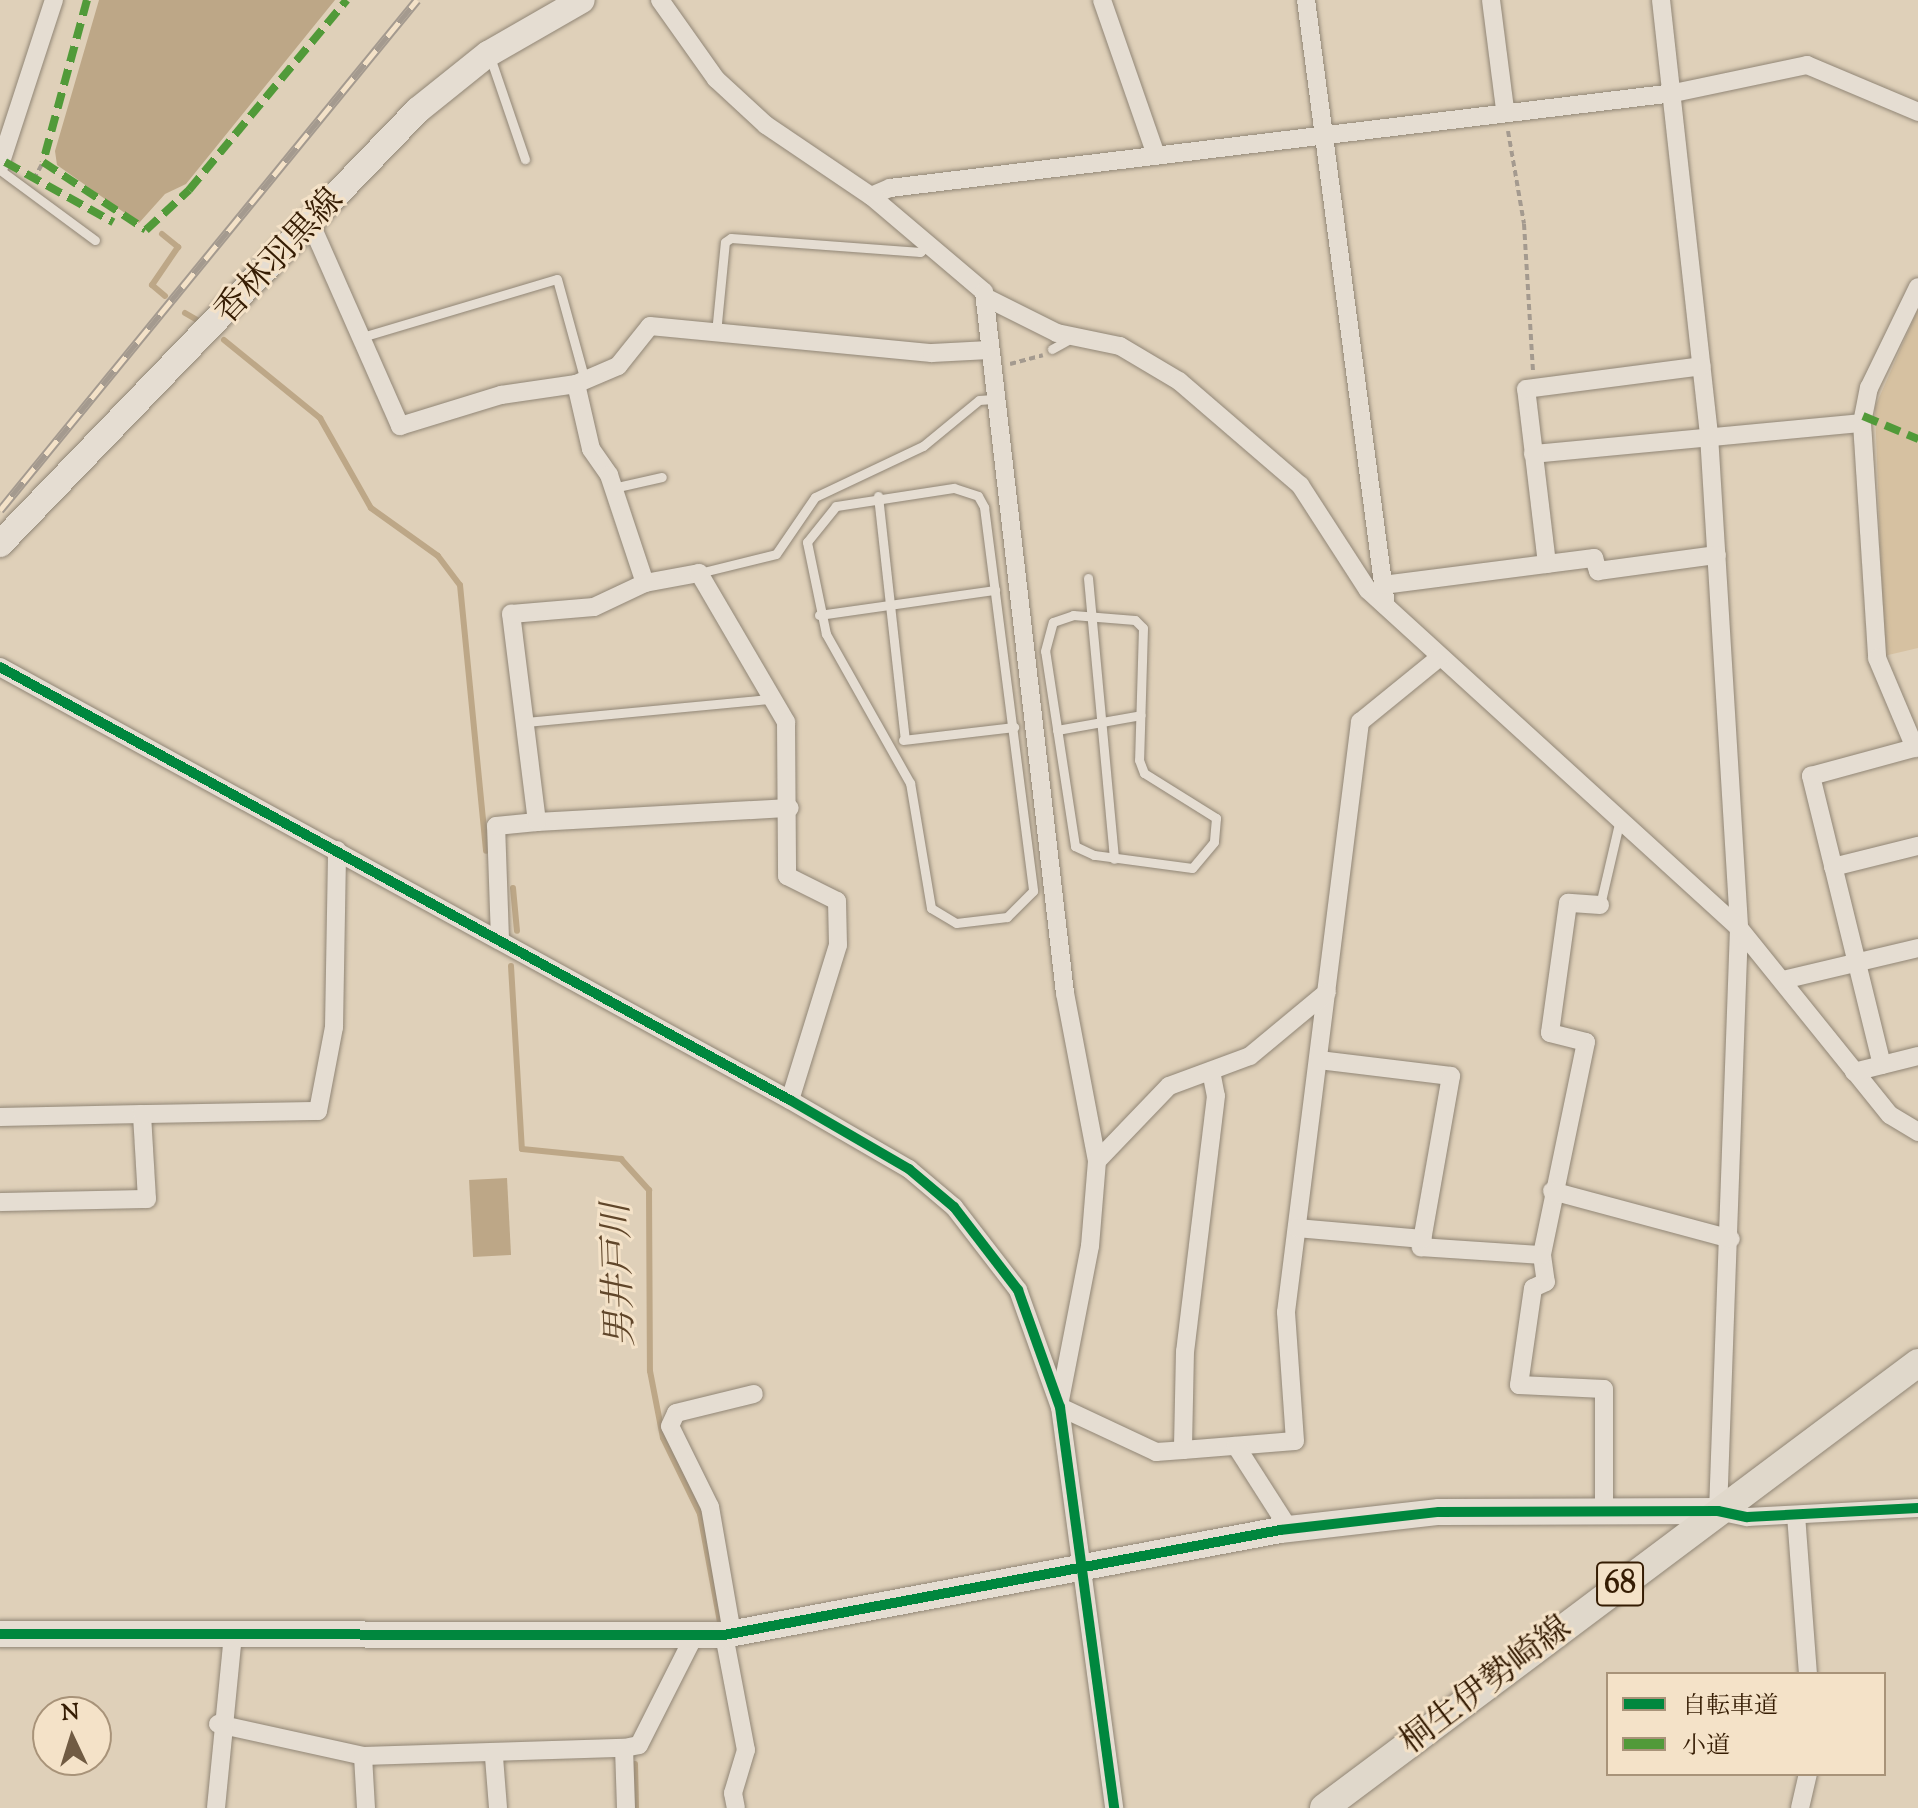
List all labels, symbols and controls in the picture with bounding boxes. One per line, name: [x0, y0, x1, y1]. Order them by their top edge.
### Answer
street label: 香林羽黒線: [207, 181, 353, 333]
water label: 男井戸川: [597, 1202, 645, 1348]
road number: 68: [1596, 1556, 1644, 1612]
street label: 桐生伊勢崎線: [1392, 1608, 1580, 1764]
legend: [1606, 1672, 1886, 1776]
text: 自転車道: [1682, 1690, 1778, 1724]
north arrow: [32, 1696, 112, 1776]
text: N: [61, 1697, 80, 1731]
text: 小道: [1682, 1730, 1730, 1764]

